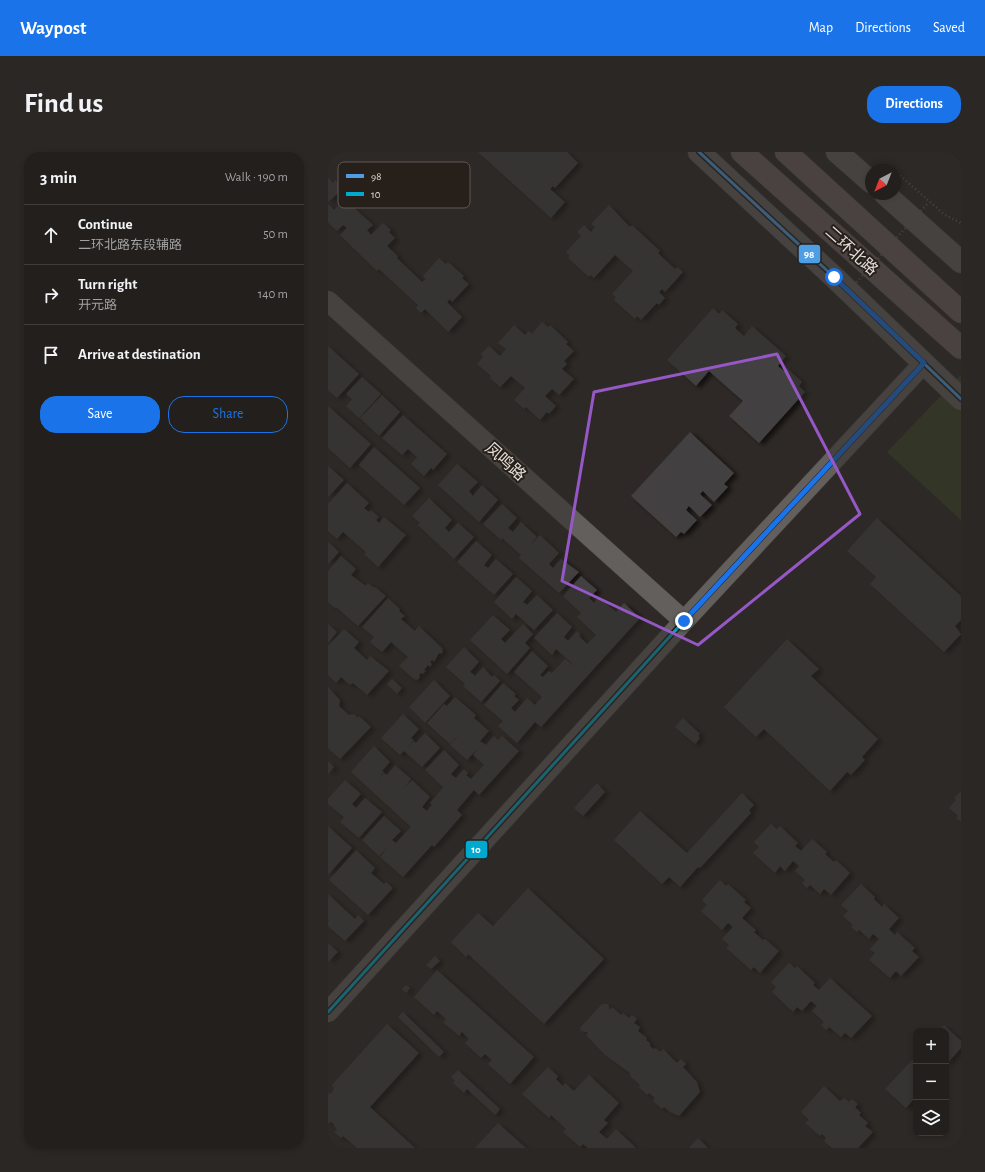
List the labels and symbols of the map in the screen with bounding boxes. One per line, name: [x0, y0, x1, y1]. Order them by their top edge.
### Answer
legend: [338, 162, 470, 208]
north arrow: [865, 164, 901, 200]
text: 98: [371, 171, 381, 182]
text: 10: [371, 189, 381, 200]
street label: 二环北路: [822, 223, 881, 278]
line badge: 98: [798, 244, 821, 264]
text: 98: [804, 249, 814, 260]
route start: [825, 268, 843, 286]
street label: 凤鸣路: [482, 439, 529, 484]
route end: [675, 612, 693, 630]
line badge: 10: [465, 840, 488, 859]
text: 10: [471, 844, 481, 855]

